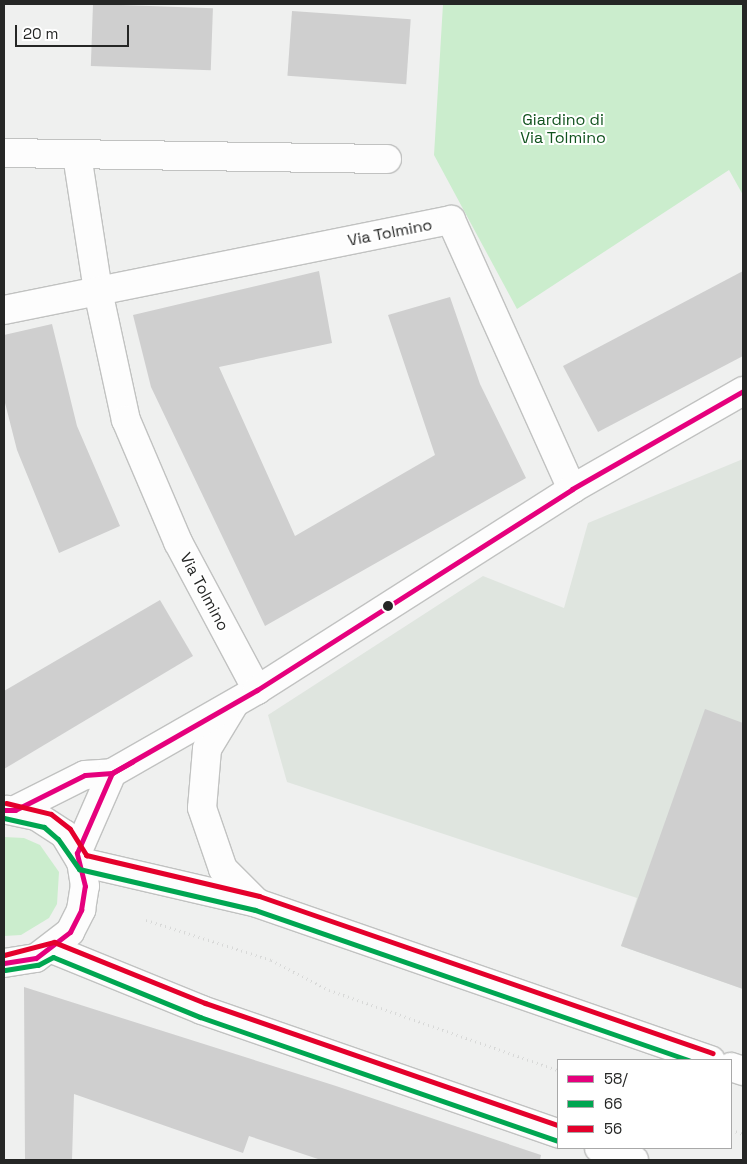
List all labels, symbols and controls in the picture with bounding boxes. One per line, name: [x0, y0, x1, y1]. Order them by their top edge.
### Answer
scale bar: [18, 15, 131, 47]
text: 20 m: [23, 24, 58, 43]
park label: Giardino di Via Tolmino: [520, 110, 606, 148]
street label: Via Tolmino: [346, 215, 434, 251]
street label: Via Tolmino: [175, 549, 233, 635]
unlabelled marker: [383, 601, 393, 611]
legend: [557, 1059, 732, 1149]
text: 58/: [604, 1069, 628, 1088]
text: 66: [604, 1094, 622, 1113]
text: 56: [604, 1119, 622, 1138]

